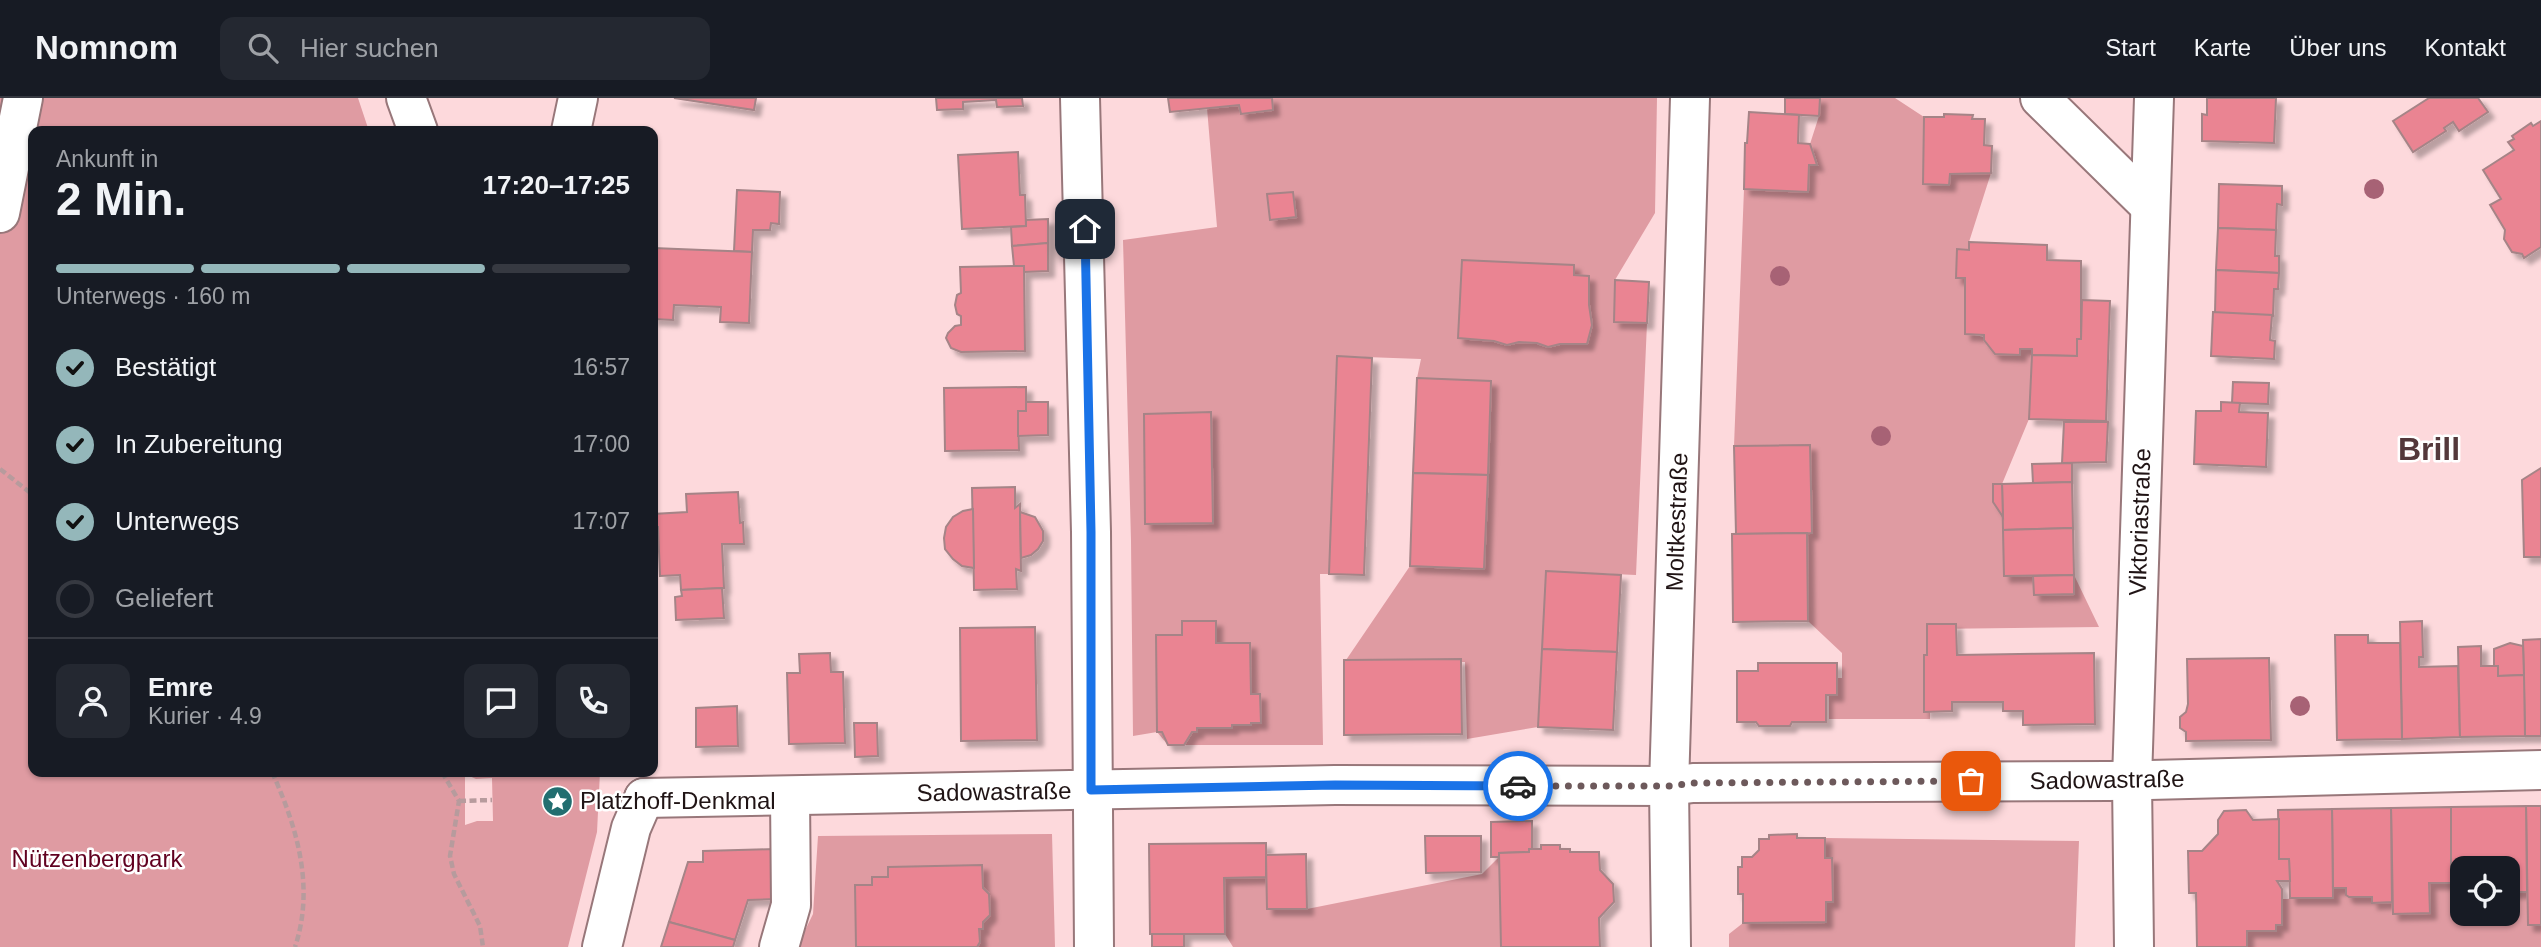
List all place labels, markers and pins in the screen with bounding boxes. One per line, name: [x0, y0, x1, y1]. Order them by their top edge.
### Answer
pin: [1055, 199, 1115, 259]
pin: [1941, 751, 2001, 811]
place icon: Platzhoff-Denkmal: [540, 784, 574, 818]
place label: Platzhoff-Denkmal: [580, 787, 776, 814]

